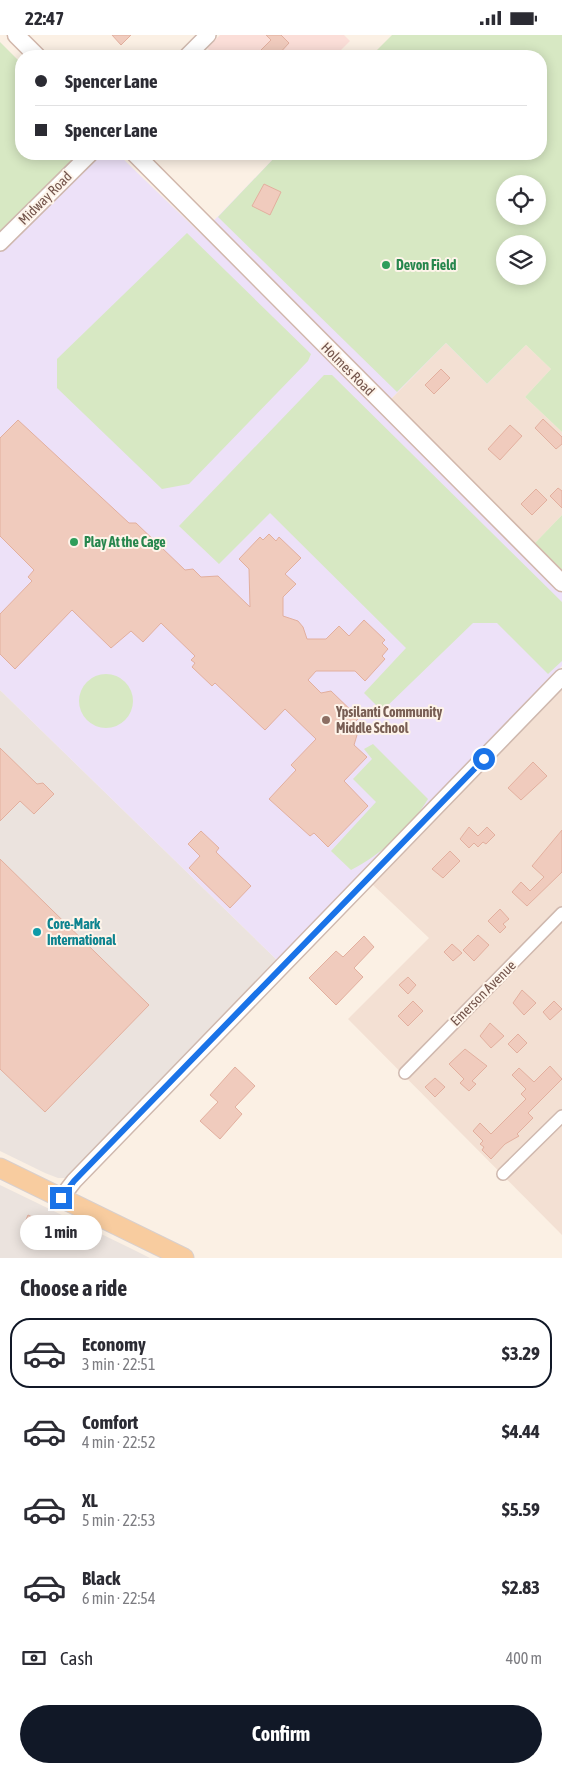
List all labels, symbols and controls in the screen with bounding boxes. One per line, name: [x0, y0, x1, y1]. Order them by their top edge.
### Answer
text: 22:47: [25, 7, 64, 29]
text: Spencer Lane: [65, 70, 158, 92]
text: Spencer Lane: [65, 119, 158, 141]
street label: Midway Road: [15, 168, 75, 228]
map controls: [496, 175, 546, 285]
button: locate: [496, 175, 546, 225]
button: layers: [496, 235, 546, 285]
place label: Devon Field: [396, 257, 457, 273]
marker: Devon Field: [380, 259, 392, 271]
street label: Holmes Road: [318, 339, 378, 399]
place label: Play At the Cage: [84, 534, 166, 550]
marker: Play At the Cage: [68, 536, 80, 548]
place label: Ypsilanti Community Middle School: [335, 704, 442, 736]
marker: Ypsilanti Community Middle School: [320, 714, 332, 726]
route start: [473, 748, 495, 770]
place label: Core-Mark International: [47, 916, 116, 948]
marker: Core-Mark International: [31, 926, 43, 938]
street label: Emerson Avenue: [447, 957, 519, 1029]
route end: [50, 1187, 72, 1209]
callout: 1 min: [20, 1215, 102, 1251]
text: 1 min: [45, 1223, 77, 1241]
text: Choose a ride: [20, 1275, 127, 1301]
icon: car: [22, 1331, 67, 1376]
text: Economy: [82, 1333, 146, 1355]
text: $3.29: [502, 1342, 540, 1364]
text: 3 min · 22:51: [82, 1355, 155, 1373]
icon: car: [22, 1409, 67, 1454]
text: Comfort: [82, 1411, 138, 1433]
text: $4.44: [502, 1420, 540, 1442]
text: 4 min · 22:52: [82, 1433, 155, 1451]
icon: car: [22, 1487, 67, 1532]
text: XL: [82, 1489, 98, 1511]
text: $5.59: [502, 1498, 540, 1520]
text: 5 min · 22:53: [82, 1511, 155, 1529]
icon: car: [22, 1565, 67, 1610]
text: Black: [82, 1567, 120, 1589]
text: $2.83: [502, 1576, 540, 1598]
text: 6 min · 22:54: [82, 1589, 155, 1607]
icon: cash: [20, 1644, 48, 1672]
text: Cash: [60, 1647, 93, 1669]
text: 400 m: [506, 1649, 542, 1667]
button: Confirm: [20, 1705, 542, 1763]

